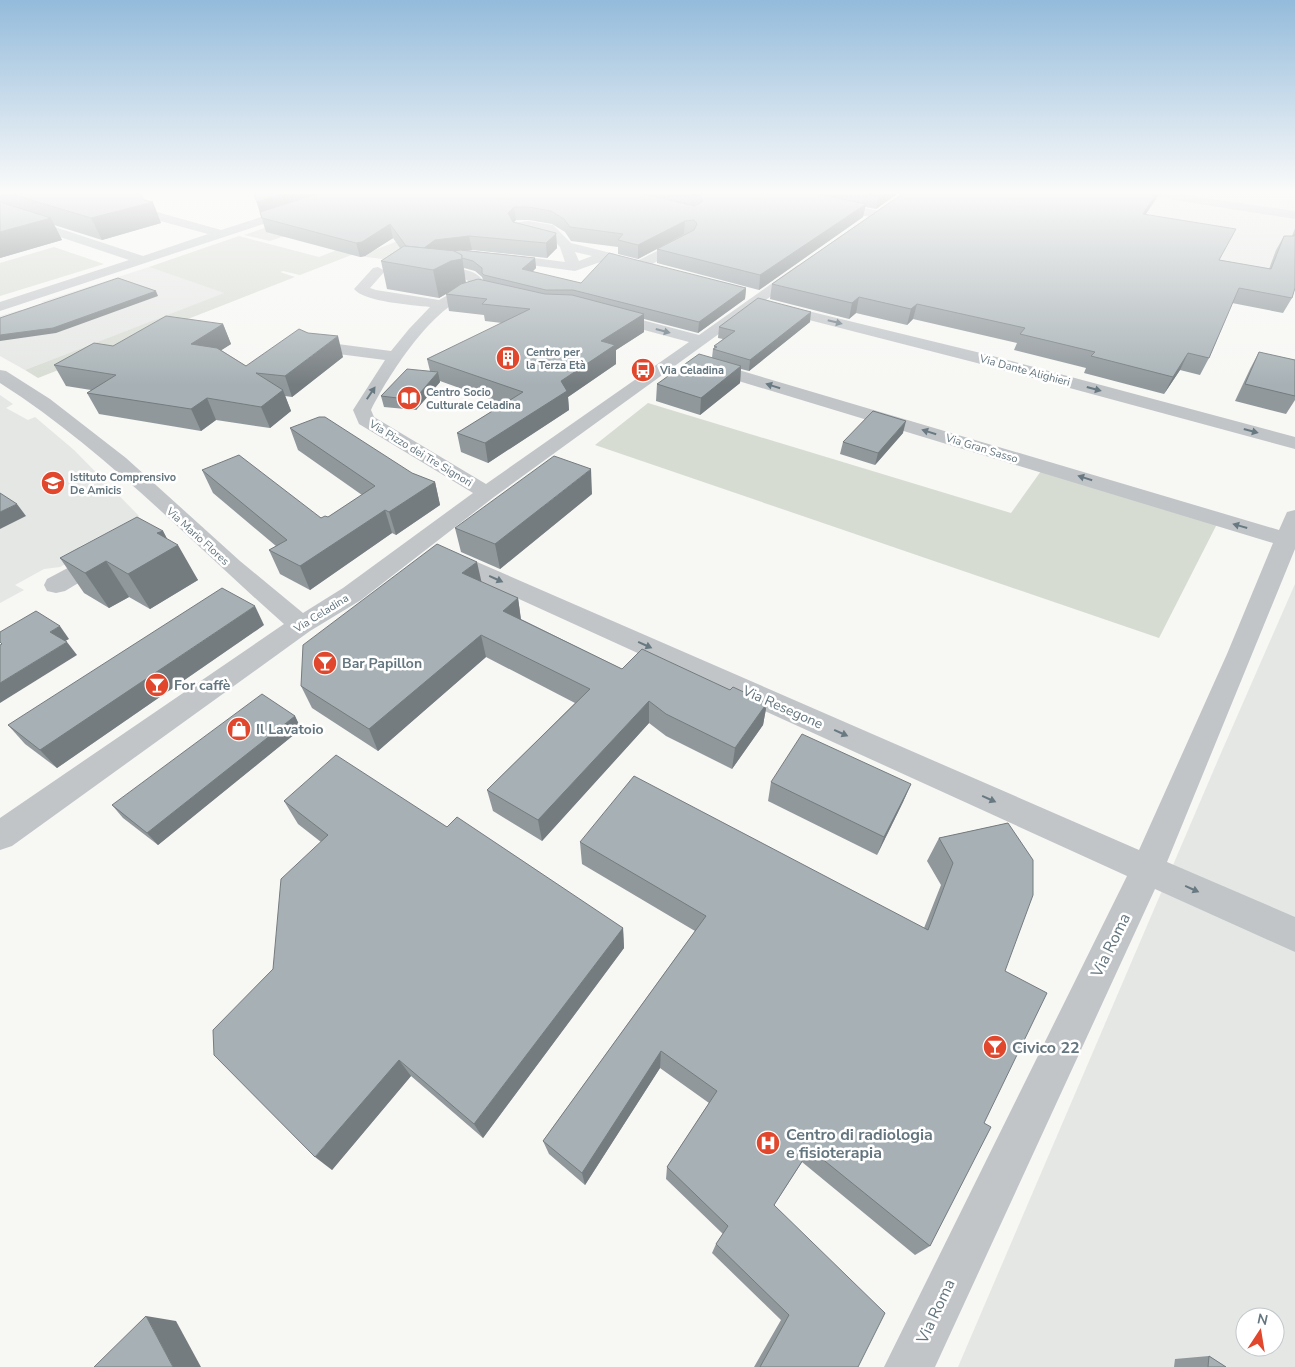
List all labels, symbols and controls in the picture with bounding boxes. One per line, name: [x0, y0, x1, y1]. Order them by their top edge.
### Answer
one-way arrow: [828, 318, 843, 326]
one-way arrow: [656, 327, 671, 335]
building icon: Centro per la Terza Età: [495, 345, 521, 371]
place label: Centro per la Terza Età: [526, 345, 586, 373]
street label: Via Dante Alighieri: [977, 351, 1072, 390]
bus stop icon: Via Celadina: [630, 357, 656, 383]
place label: Via Celadina: [659, 363, 724, 378]
one-way arrow: [766, 381, 781, 389]
library icon: Centro Socio Culturale Celadina: [396, 385, 422, 411]
place label: Centro Socio Culturale Celadina: [426, 385, 521, 413]
one-way arrow: [1087, 385, 1102, 393]
one-way arrow: [366, 387, 376, 400]
street label: Via Pizzo dei Tre Signori: [365, 416, 475, 490]
one-way arrow: [922, 427, 937, 435]
one-way arrow: [1244, 427, 1259, 435]
street label: Via Gran Sasso: [943, 430, 1020, 467]
school or university icon: Istituto Comprensivo De Amicis: [40, 470, 66, 496]
place label: Istituto Comprensivo De Amicis: [70, 470, 176, 498]
one-way arrow: [1077, 474, 1092, 482]
street label: Via Mario Flores: [162, 503, 232, 569]
one-way arrow: [1233, 522, 1248, 530]
one-way arrow: [489, 576, 503, 584]
street label: Via Celadina: [290, 591, 352, 637]
one-way arrow: [638, 642, 652, 650]
bar icon: Bar Papillon: [312, 650, 338, 676]
place label: Bar Papillon: [342, 654, 422, 673]
bar icon: For caffè: [144, 672, 170, 698]
place label: For caffè: [174, 676, 231, 695]
street label: Via Resegone: [739, 681, 826, 734]
shop icon: Il Lavatoio: [226, 716, 252, 742]
place label: Il Lavatoio: [256, 720, 324, 739]
one-way arrow: [834, 729, 848, 737]
one-way arrow: [982, 796, 996, 804]
one-way arrow: [1185, 886, 1199, 894]
street label: Via Roma: [1085, 910, 1136, 982]
bar icon: Civico 22: [982, 1034, 1008, 1060]
place label: Civico 22: [1012, 1037, 1080, 1059]
place label: Centro di radiologia e fisioterapia: [786, 1124, 933, 1164]
hospital icon: Centro di radiologia e fisioterapia: [755, 1130, 781, 1156]
street label: Via Roma: [911, 1276, 960, 1348]
north arrow: [1235, 1307, 1285, 1357]
text: N: [1255, 1309, 1270, 1330]

